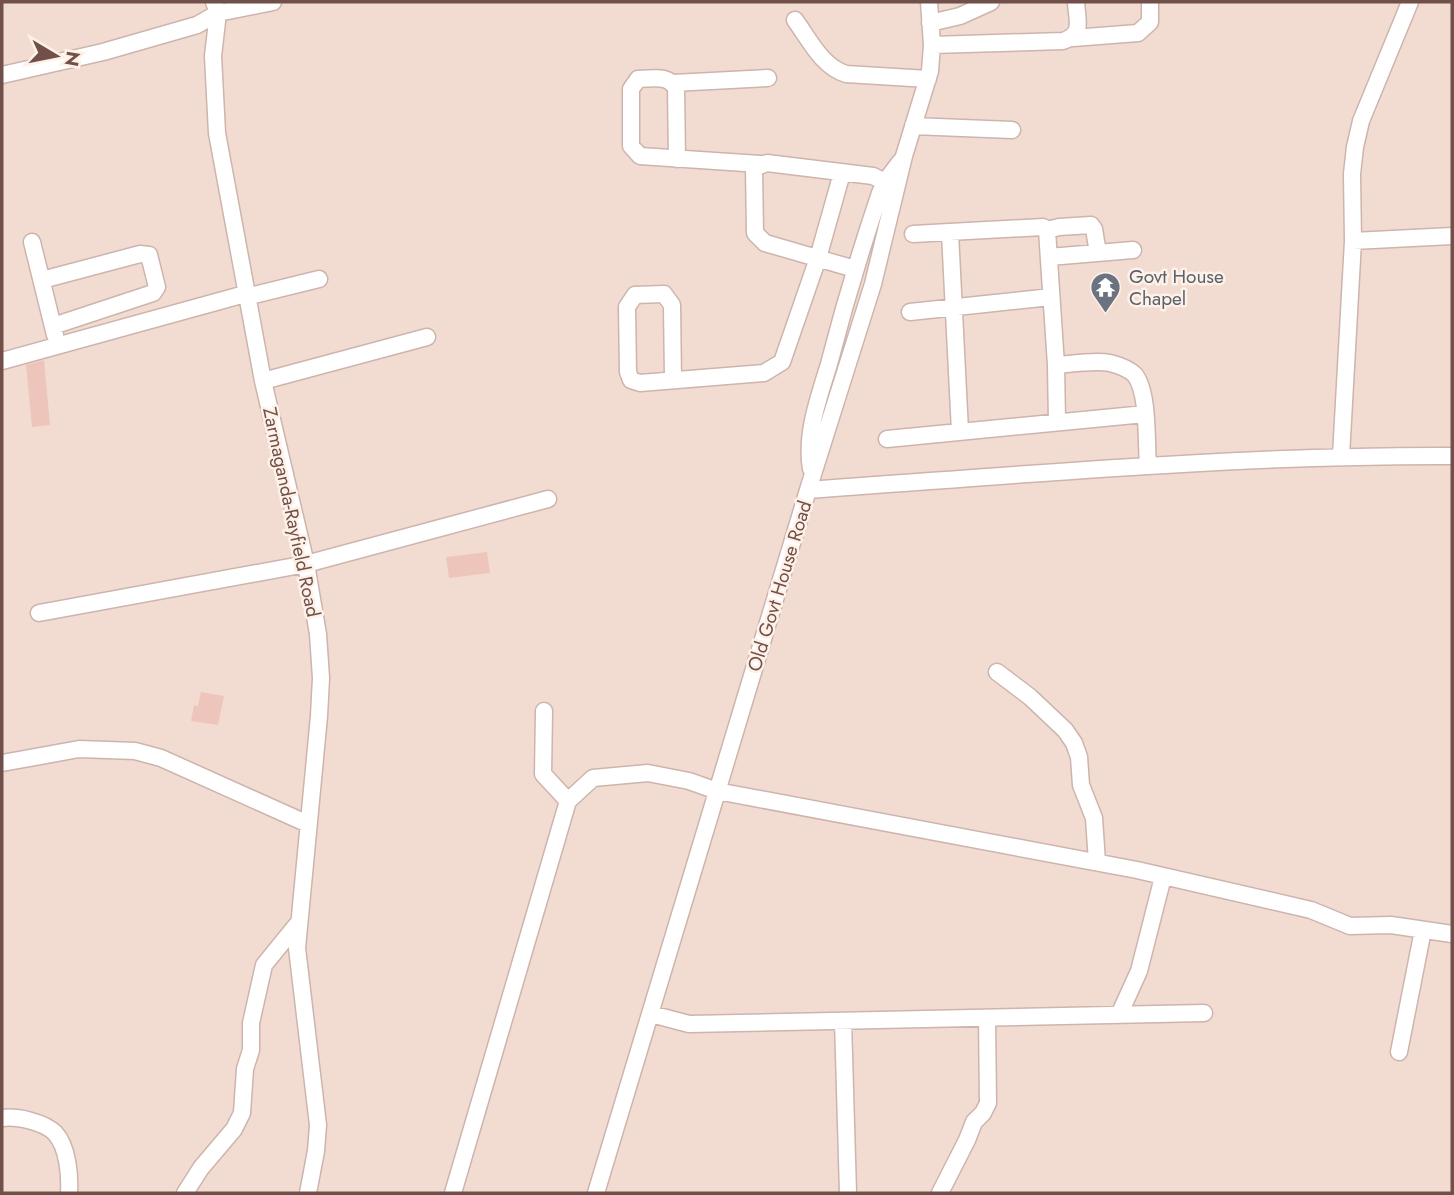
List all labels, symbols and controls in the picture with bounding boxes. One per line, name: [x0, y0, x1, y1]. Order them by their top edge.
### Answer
north arrow: [21, 21, 91, 91]
text: N: [58, 49, 87, 69]
place label: Govt House Chapel: [1129, 263, 1224, 312]
temple icon: Govt House Chapel: [1089, 270, 1123, 314]
street label: Zarmaganda-Rayfield Road: [256, 405, 327, 620]
street label: Old Govt House Road: [741, 497, 818, 675]

